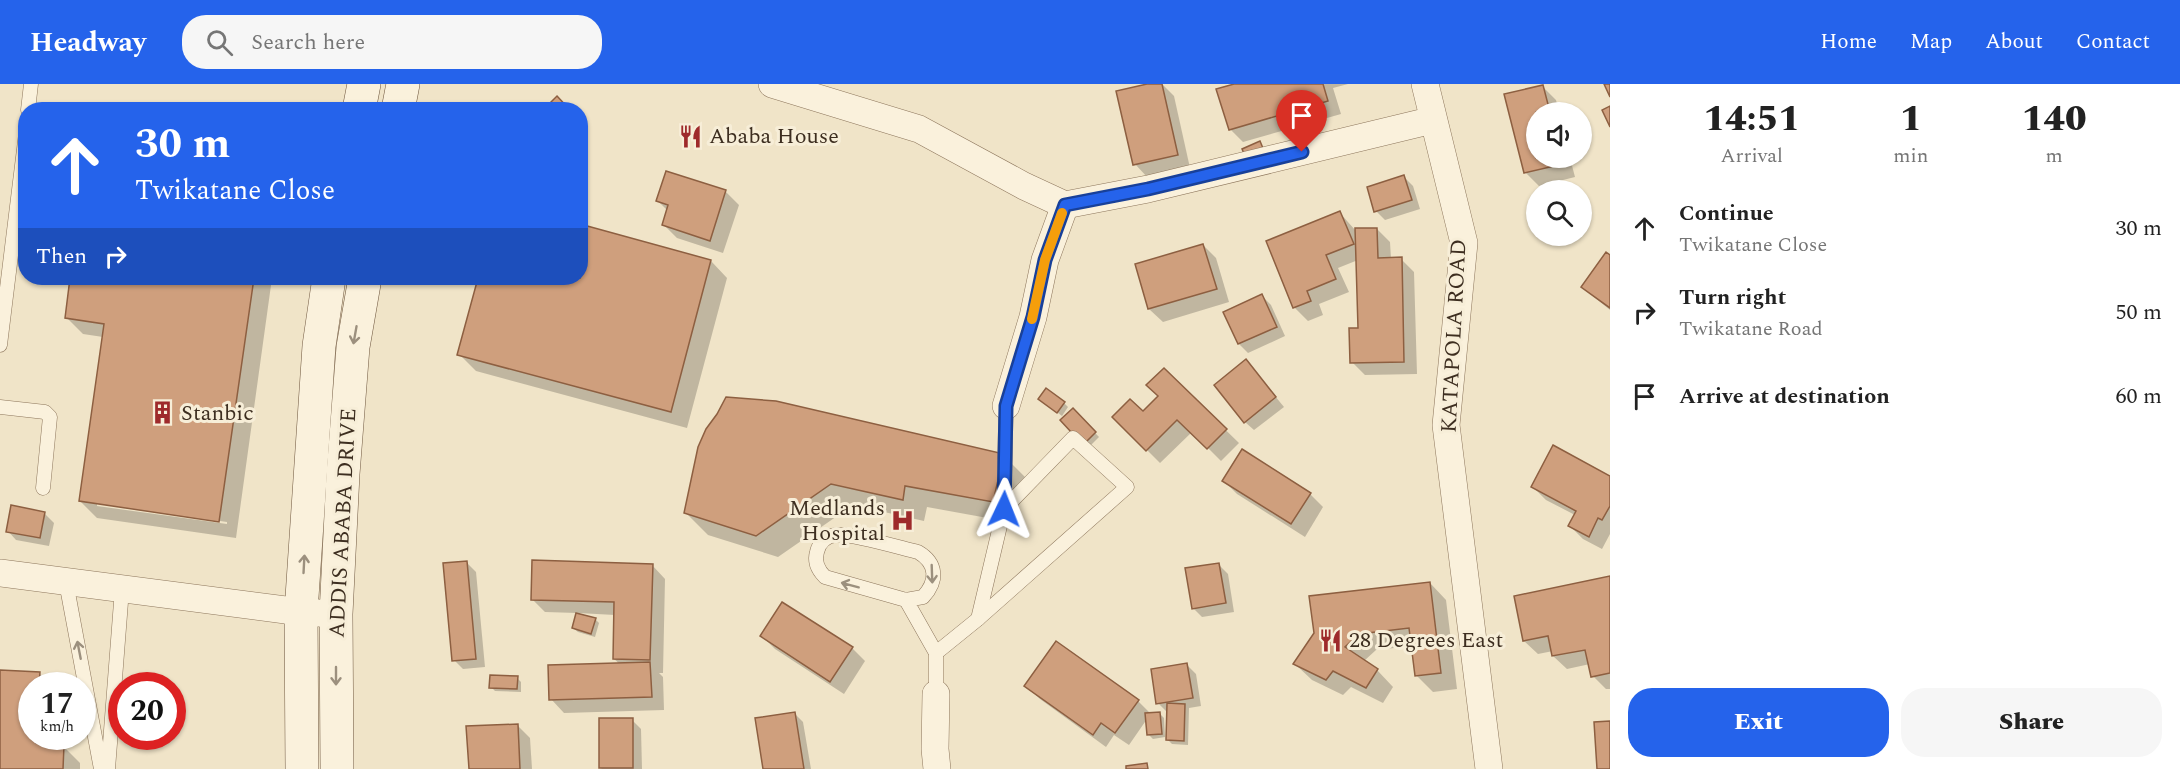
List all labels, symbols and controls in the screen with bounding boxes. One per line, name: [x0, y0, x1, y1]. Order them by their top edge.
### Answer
search box: [182, 15, 602, 69]
text: Headway: [30, 21, 146, 64]
icon: search: [203, 26, 236, 59]
text: Search here: [251, 26, 365, 59]
text: Home: [1820, 26, 1877, 58]
text: Map: [1910, 26, 1952, 58]
text: About: [1985, 26, 2043, 58]
text: Contact: [2076, 26, 2150, 58]
pin: [1276, 90, 1327, 152]
text: 14:51: [1703, 92, 1800, 147]
text: 1: [1900, 92, 1922, 147]
text: 140: [2022, 92, 2087, 147]
icon: arrive: [1285, 99, 1318, 132]
map controls: [1526, 102, 1592, 246]
button: sound: [1526, 102, 1592, 168]
text: 30 m: [135, 113, 230, 176]
place label: Ababa House: [709, 120, 839, 153]
restaurant icon: Ababa House: [678, 123, 704, 149]
icon: ahead: [36, 126, 114, 204]
text: Arrival: [1721, 141, 1783, 171]
text: min: [1893, 141, 1928, 171]
text: m: [2046, 141, 2063, 171]
text: Twikatane Close: [135, 170, 335, 212]
button: search: [1526, 180, 1592, 246]
text: Continue: [1679, 197, 1774, 230]
icon: ahead: [1628, 212, 1661, 245]
text: 30 m: [2116, 212, 2162, 245]
text: Twikatane Close: [1679, 230, 1827, 260]
street label: KATAPOLA ROAD: [1432, 238, 1476, 434]
text: Then: [36, 240, 87, 273]
icon: right: [99, 240, 132, 273]
text: Turn right: [1679, 281, 1786, 314]
icon: right: [1628, 296, 1661, 329]
text: 50 m: [2116, 296, 2162, 329]
text: Twikatane Road: [1679, 314, 1823, 344]
one-way arrow: [349, 325, 360, 344]
icon: arrive: [1628, 380, 1661, 413]
text: Arrive at destination: [1679, 380, 1890, 413]
text: 60 m: [2116, 380, 2162, 413]
place label: Stanbic: [181, 397, 254, 430]
building icon: Stanbic: [150, 400, 176, 426]
street label: ADDIS ABABA DRIVE: [320, 407, 366, 639]
position arrow: [972, 477, 1036, 541]
place label: Medlands Hospital: [789, 492, 885, 550]
hospital icon: Medlands Hospital: [890, 508, 916, 534]
one-way arrow: [298, 554, 309, 574]
one-way arrow: [926, 564, 938, 583]
one-way arrow: [840, 579, 859, 591]
place label: 28 Degrees East: [1349, 624, 1503, 657]
restaurant icon: 28 Degrees East: [1318, 627, 1344, 653]
one-way arrow: [73, 640, 84, 660]
one-way arrow: [330, 666, 342, 686]
speed limit sign: 20: [108, 672, 186, 750]
text: 17: [40, 681, 74, 727]
button: Exit: [1628, 688, 1889, 757]
button: Share: [1901, 688, 2162, 757]
text: km/h: [40, 715, 74, 738]

